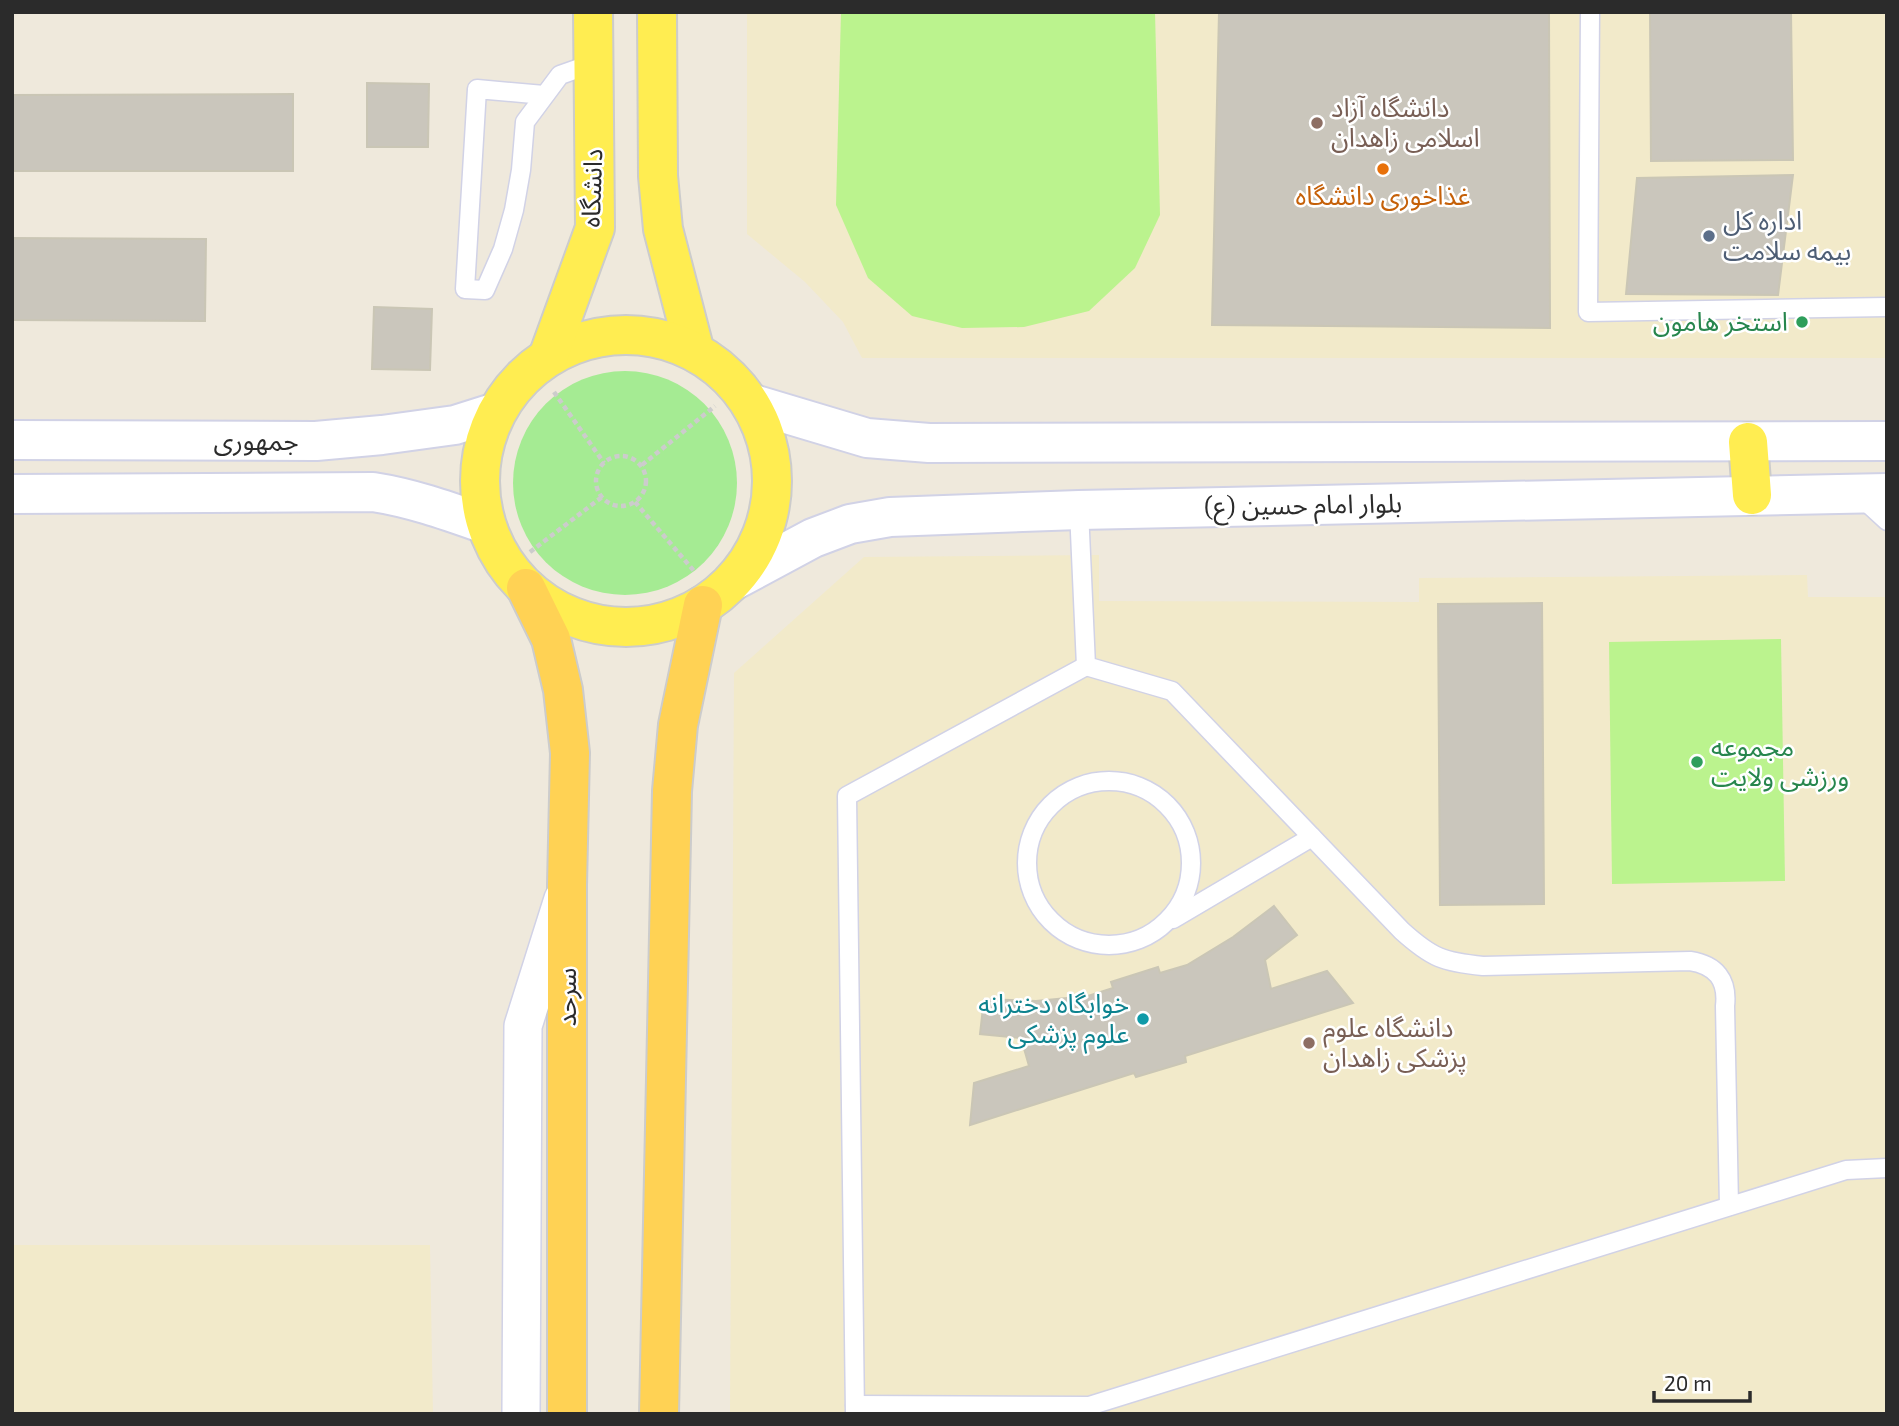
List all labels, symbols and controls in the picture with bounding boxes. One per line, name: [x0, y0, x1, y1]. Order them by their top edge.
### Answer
place label: دانشگاه آزاد اسلامی زاهدان: [1331, 91, 1480, 153]
marker: دانشگاه آزاد اسلامی زاهدان: [1309, 115, 1325, 131]
street label: دانشگاه: [574, 148, 607, 228]
marker: غذاخوری دانشگاه: [1375, 161, 1391, 177]
place label: غذاخوری دانشگاه: [1296, 179, 1470, 211]
place label: اداره کل بیمه سلامت: [1723, 204, 1851, 265]
marker: اداره کل بیمه سلامت: [1701, 228, 1717, 244]
place label: استخر هامون: [1653, 305, 1788, 337]
marker: استخر هامون: [1794, 314, 1810, 330]
street label: جمهوری: [213, 424, 299, 456]
street label: بلوار امام حسین (ع): [1204, 486, 1402, 527]
place label: مجموعه ورزشی ولایت: [1711, 730, 1849, 792]
marker: مجموعه ورزشی ولایت: [1689, 754, 1705, 770]
street label: سرحد: [550, 968, 582, 1026]
place label: خوابگاه دخترانه علوم پزشکی: [978, 987, 1129, 1054]
marker: خوابگاه دخترانه علوم پزشکی: [1135, 1011, 1151, 1027]
place label: دانشگاه علوم پزشکی زاهدان: [1323, 1011, 1467, 1075]
marker: دانشگاه علوم پزشکی زاهدان: [1301, 1035, 1317, 1051]
scale bar: [1654, 1360, 1750, 1404]
text: 20 m: [1664, 1370, 1712, 1395]

